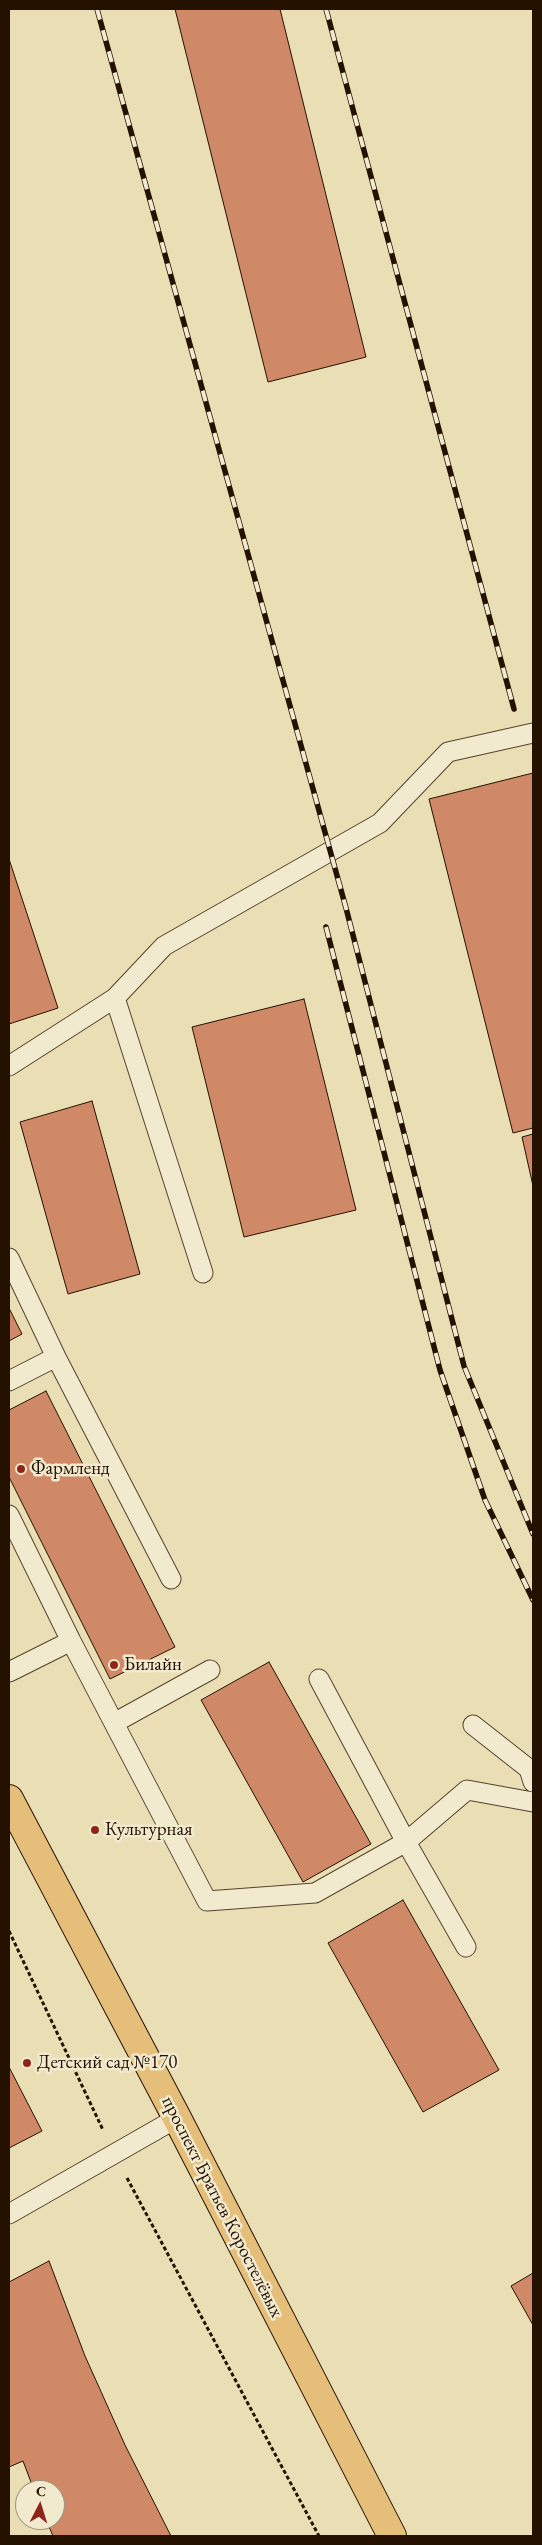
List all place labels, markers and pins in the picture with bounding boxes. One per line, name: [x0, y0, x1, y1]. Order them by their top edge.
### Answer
place label: Фармленд: [31, 1458, 110, 1480]
marker: Фармленд: [15, 1463, 27, 1475]
place label: Билайн: [124, 1654, 182, 1676]
marker: Билайн: [108, 1659, 120, 1671]
place label: Культурная: [105, 1819, 193, 1841]
marker: Культурная: [89, 1824, 101, 1836]
place label: Детский сад №170: [37, 2052, 177, 2074]
marker: Детский сад №170: [21, 2057, 33, 2069]

